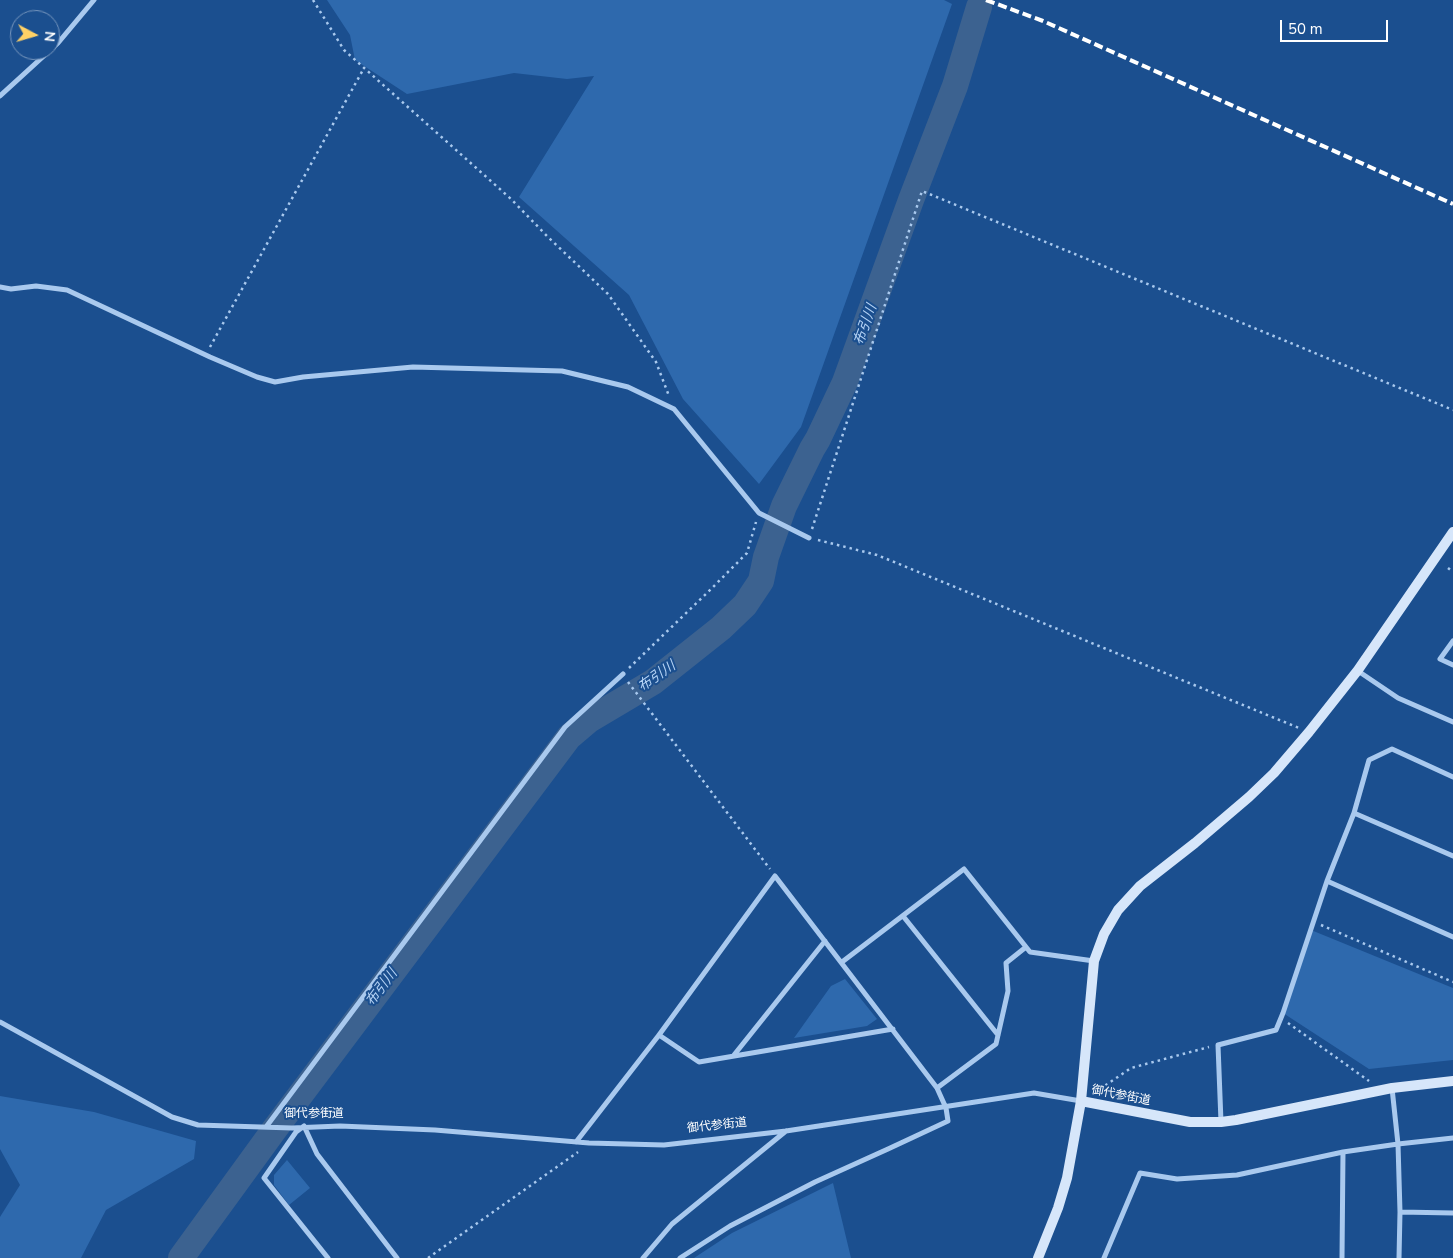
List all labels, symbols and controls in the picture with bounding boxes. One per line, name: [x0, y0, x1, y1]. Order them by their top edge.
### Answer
north arrow: [10, 10, 60, 60]
scale bar: [1283, 10, 1390, 42]
text: 50 m: [1288, 19, 1323, 39]
text: N: [39, 30, 59, 43]
water label: 布引川: [851, 302, 881, 348]
water label: 布引川: [635, 658, 679, 696]
water label: 布引川: [363, 966, 401, 1010]
street label: 御代参街道: [1090, 1083, 1152, 1109]
street label: 御代参街道: [284, 1107, 344, 1121]
street label: 御代参街道: [686, 1116, 748, 1136]

